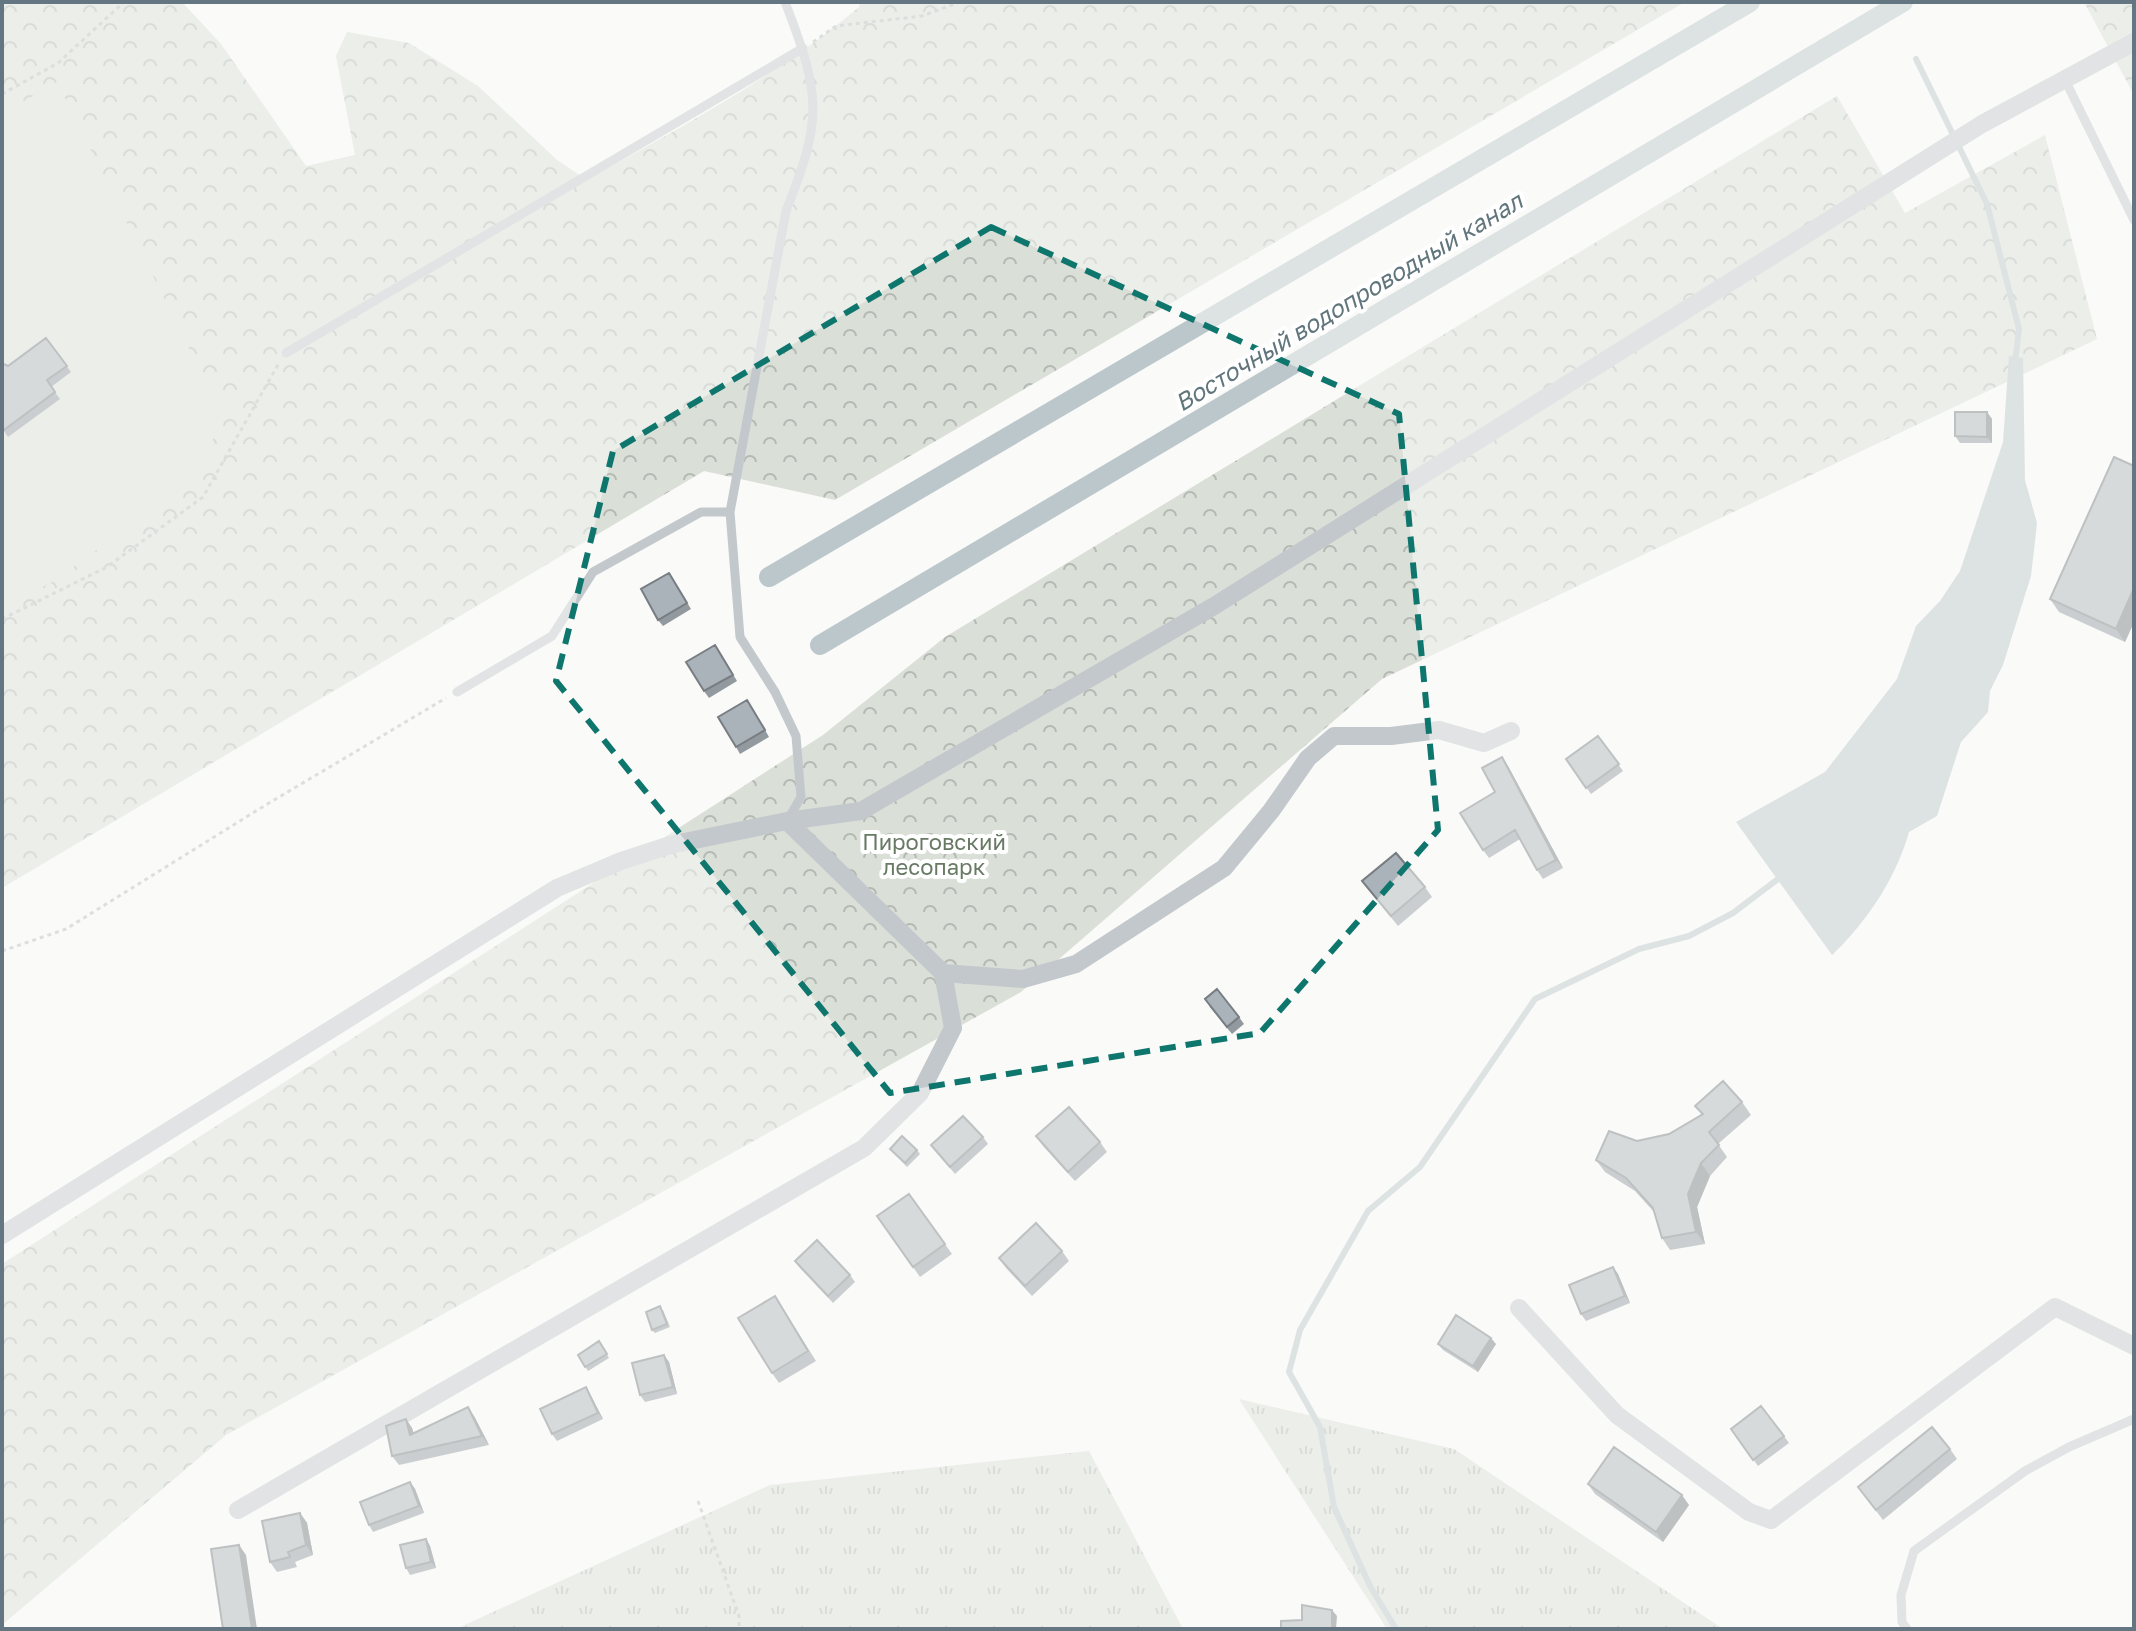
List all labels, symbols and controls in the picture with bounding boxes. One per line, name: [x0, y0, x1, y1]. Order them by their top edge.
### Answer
water label: Восточный водопроводный канал: [1169, 185, 1529, 416]
park label: Пироговский лесопарк: [862, 828, 1006, 880]

